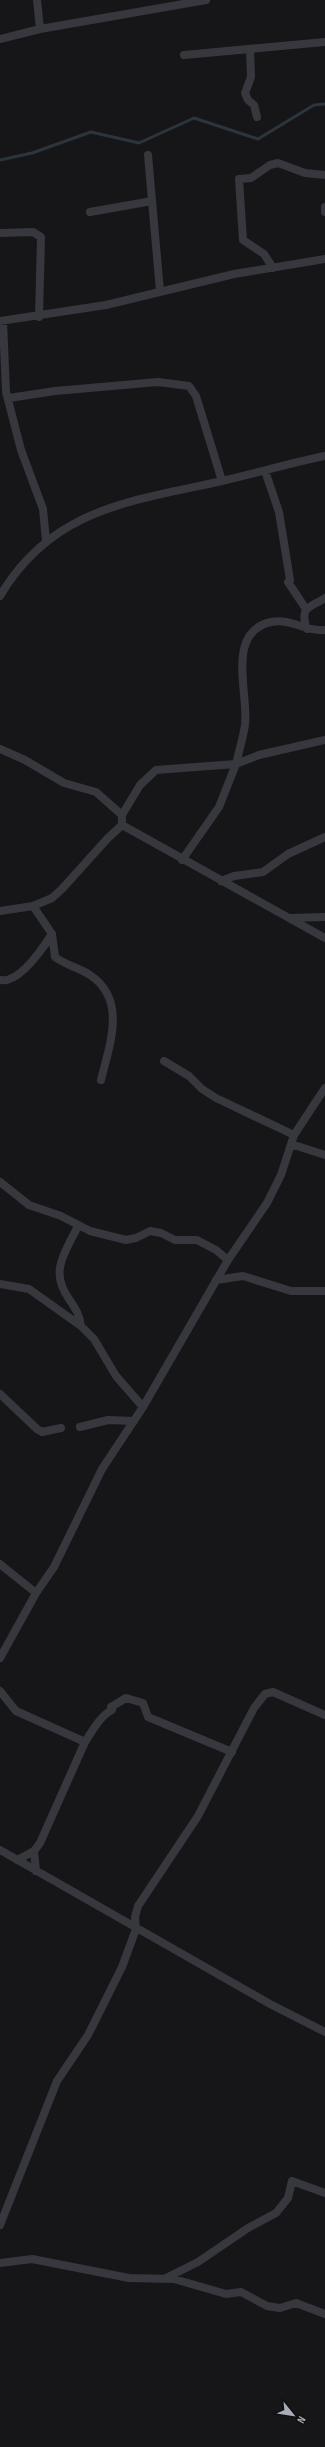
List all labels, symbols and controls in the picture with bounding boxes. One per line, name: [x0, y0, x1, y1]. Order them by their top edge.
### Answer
north arrow: [273, 2395, 313, 2435]
text: N: [294, 2414, 308, 2426]

